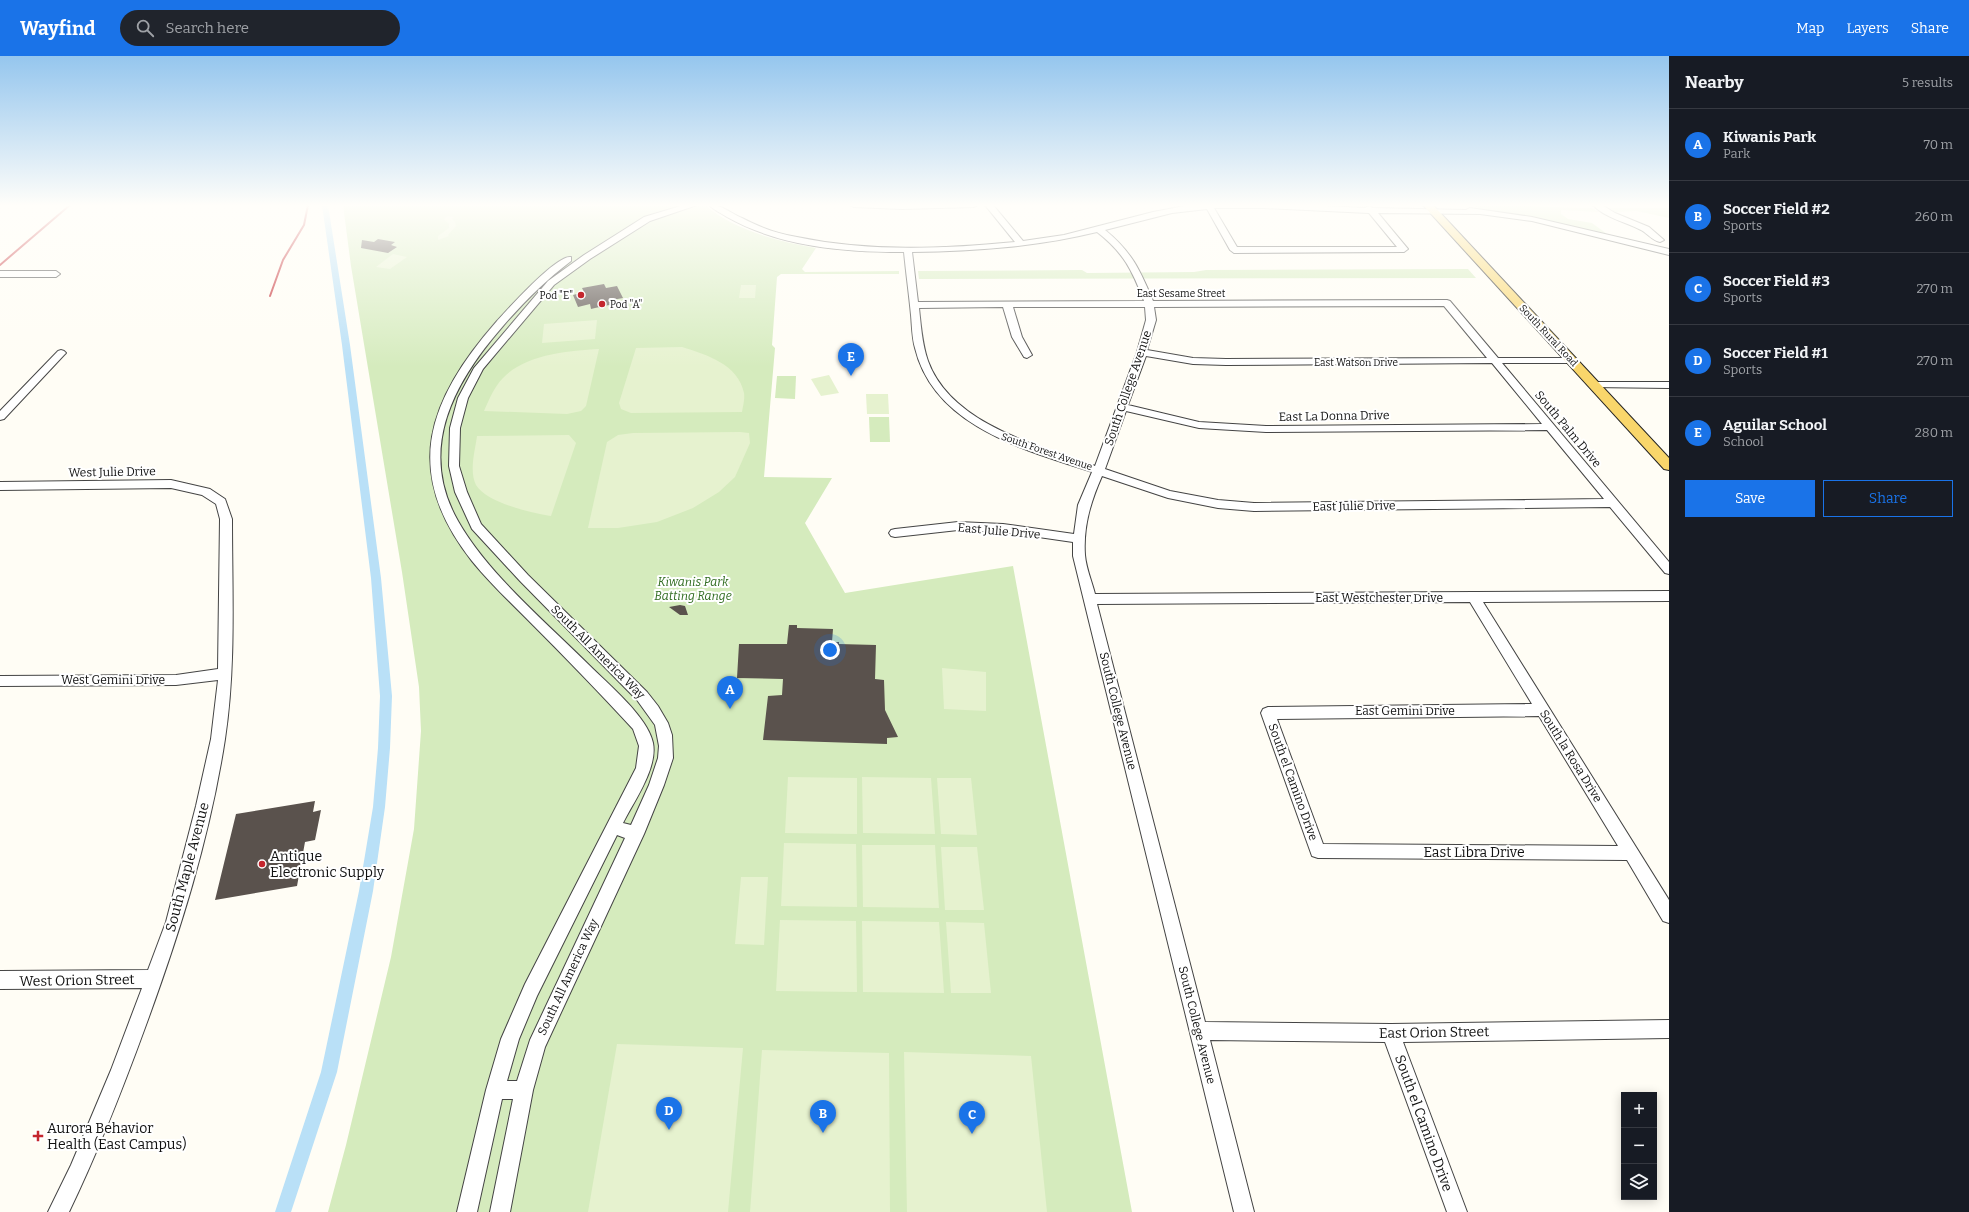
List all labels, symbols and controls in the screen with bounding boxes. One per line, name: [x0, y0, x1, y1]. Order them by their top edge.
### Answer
search box: [120, 10, 400, 46]
text: Wayfind: [20, 17, 96, 40]
icon: search: [134, 17, 156, 39]
text: Search here: [166, 19, 249, 37]
text: Map: [1796, 20, 1824, 37]
text: Layers: [1846, 20, 1889, 37]
text: Share: [1911, 20, 1949, 37]
text: Nearby: [1685, 72, 1744, 93]
text: 5 results: [1902, 75, 1953, 90]
text: Kiwanis Park: [1723, 128, 1816, 146]
text: A: [1693, 137, 1703, 152]
text: 70 m: [1923, 137, 1953, 152]
text: Park: [1723, 146, 1750, 161]
text: Soccer Field #2: [1723, 200, 1830, 218]
text: B: [1694, 209, 1702, 224]
text: 260 m: [1915, 209, 1953, 224]
text: Sports: [1723, 218, 1762, 233]
text: Soccer Field #3: [1723, 272, 1830, 290]
text: C: [1694, 281, 1702, 296]
text: 270 m: [1916, 281, 1953, 296]
street label: East Sesame Street: [1137, 288, 1226, 300]
place label: Pod "E": [540, 290, 573, 302]
marker: Pod "E": [576, 290, 586, 300]
text: Sports: [1723, 290, 1762, 305]
marker: Pod "A": [597, 299, 607, 309]
place label: Pod "A": [610, 299, 643, 311]
street label: South Rural Road: [1517, 302, 1580, 369]
street label: South College Avenue: [1102, 329, 1154, 447]
pin: E: [838, 343, 864, 376]
text: Soccer Field #1: [1723, 344, 1828, 362]
text: D: [1693, 353, 1703, 368]
text: 270 m: [1916, 353, 1953, 368]
street label: East Watson Drive: [1314, 357, 1398, 369]
text: Sports: [1723, 362, 1762, 377]
street label: South Palm Drive: [1532, 388, 1604, 470]
street label: East La Donna Drive: [1278, 408, 1390, 424]
text: Aguilar School: [1723, 416, 1827, 434]
text: E: [1694, 425, 1702, 440]
text: 280 m: [1915, 425, 1953, 440]
street label: South Forest Avenue: [999, 431, 1094, 473]
text: School: [1723, 434, 1764, 449]
street label: West Julie Drive: [68, 464, 156, 480]
button: Save: [1685, 480, 1815, 517]
button: Share: [1823, 480, 1953, 517]
street label: East Julie Drive: [1312, 498, 1396, 514]
street label: East Julie Drive: [957, 520, 1041, 542]
park label: Kiwanis Park Batting Range: [654, 575, 732, 603]
street label: East Westchester Drive: [1315, 591, 1443, 605]
street label: South All America Way: [548, 602, 648, 702]
your location: [820, 640, 840, 660]
street label: South College Avenue: [1097, 651, 1139, 771]
street label: West Gemini Drive: [61, 673, 165, 687]
pin: A: [717, 676, 743, 709]
street label: East Gemini Drive: [1355, 704, 1455, 718]
street label: South la Rosa Drive: [1537, 707, 1605, 805]
street label: South el Camino Drive: [1265, 722, 1321, 842]
street label: South Maple Avenue: [162, 801, 213, 934]
street label: East Libra Drive: [1423, 844, 1525, 861]
place label: Antique Electronic Supply: [270, 848, 385, 881]
marker: Antique Electronic Supply: [257, 859, 267, 869]
street label: South All America Way: [535, 916, 601, 1037]
street label: South College Avenue: [1176, 965, 1218, 1085]
street label: West Orion Street: [19, 971, 135, 990]
street label: East Orion Street: [1379, 1023, 1489, 1042]
street label: South el Camino Drive: [1391, 1053, 1456, 1194]
map controls: [1621, 1092, 1657, 1200]
button: +: [1621, 1092, 1657, 1128]
pin: D: [656, 1097, 682, 1130]
pin: B: [810, 1100, 836, 1133]
pin: C: [959, 1101, 985, 1134]
place label: Aurora Behavior Health (East Campus): [47, 1120, 186, 1153]
button: −: [1621, 1128, 1657, 1164]
marker: Aurora Behavior Health (East Campus): [32, 1130, 44, 1142]
button: layers: [1621, 1164, 1657, 1200]

